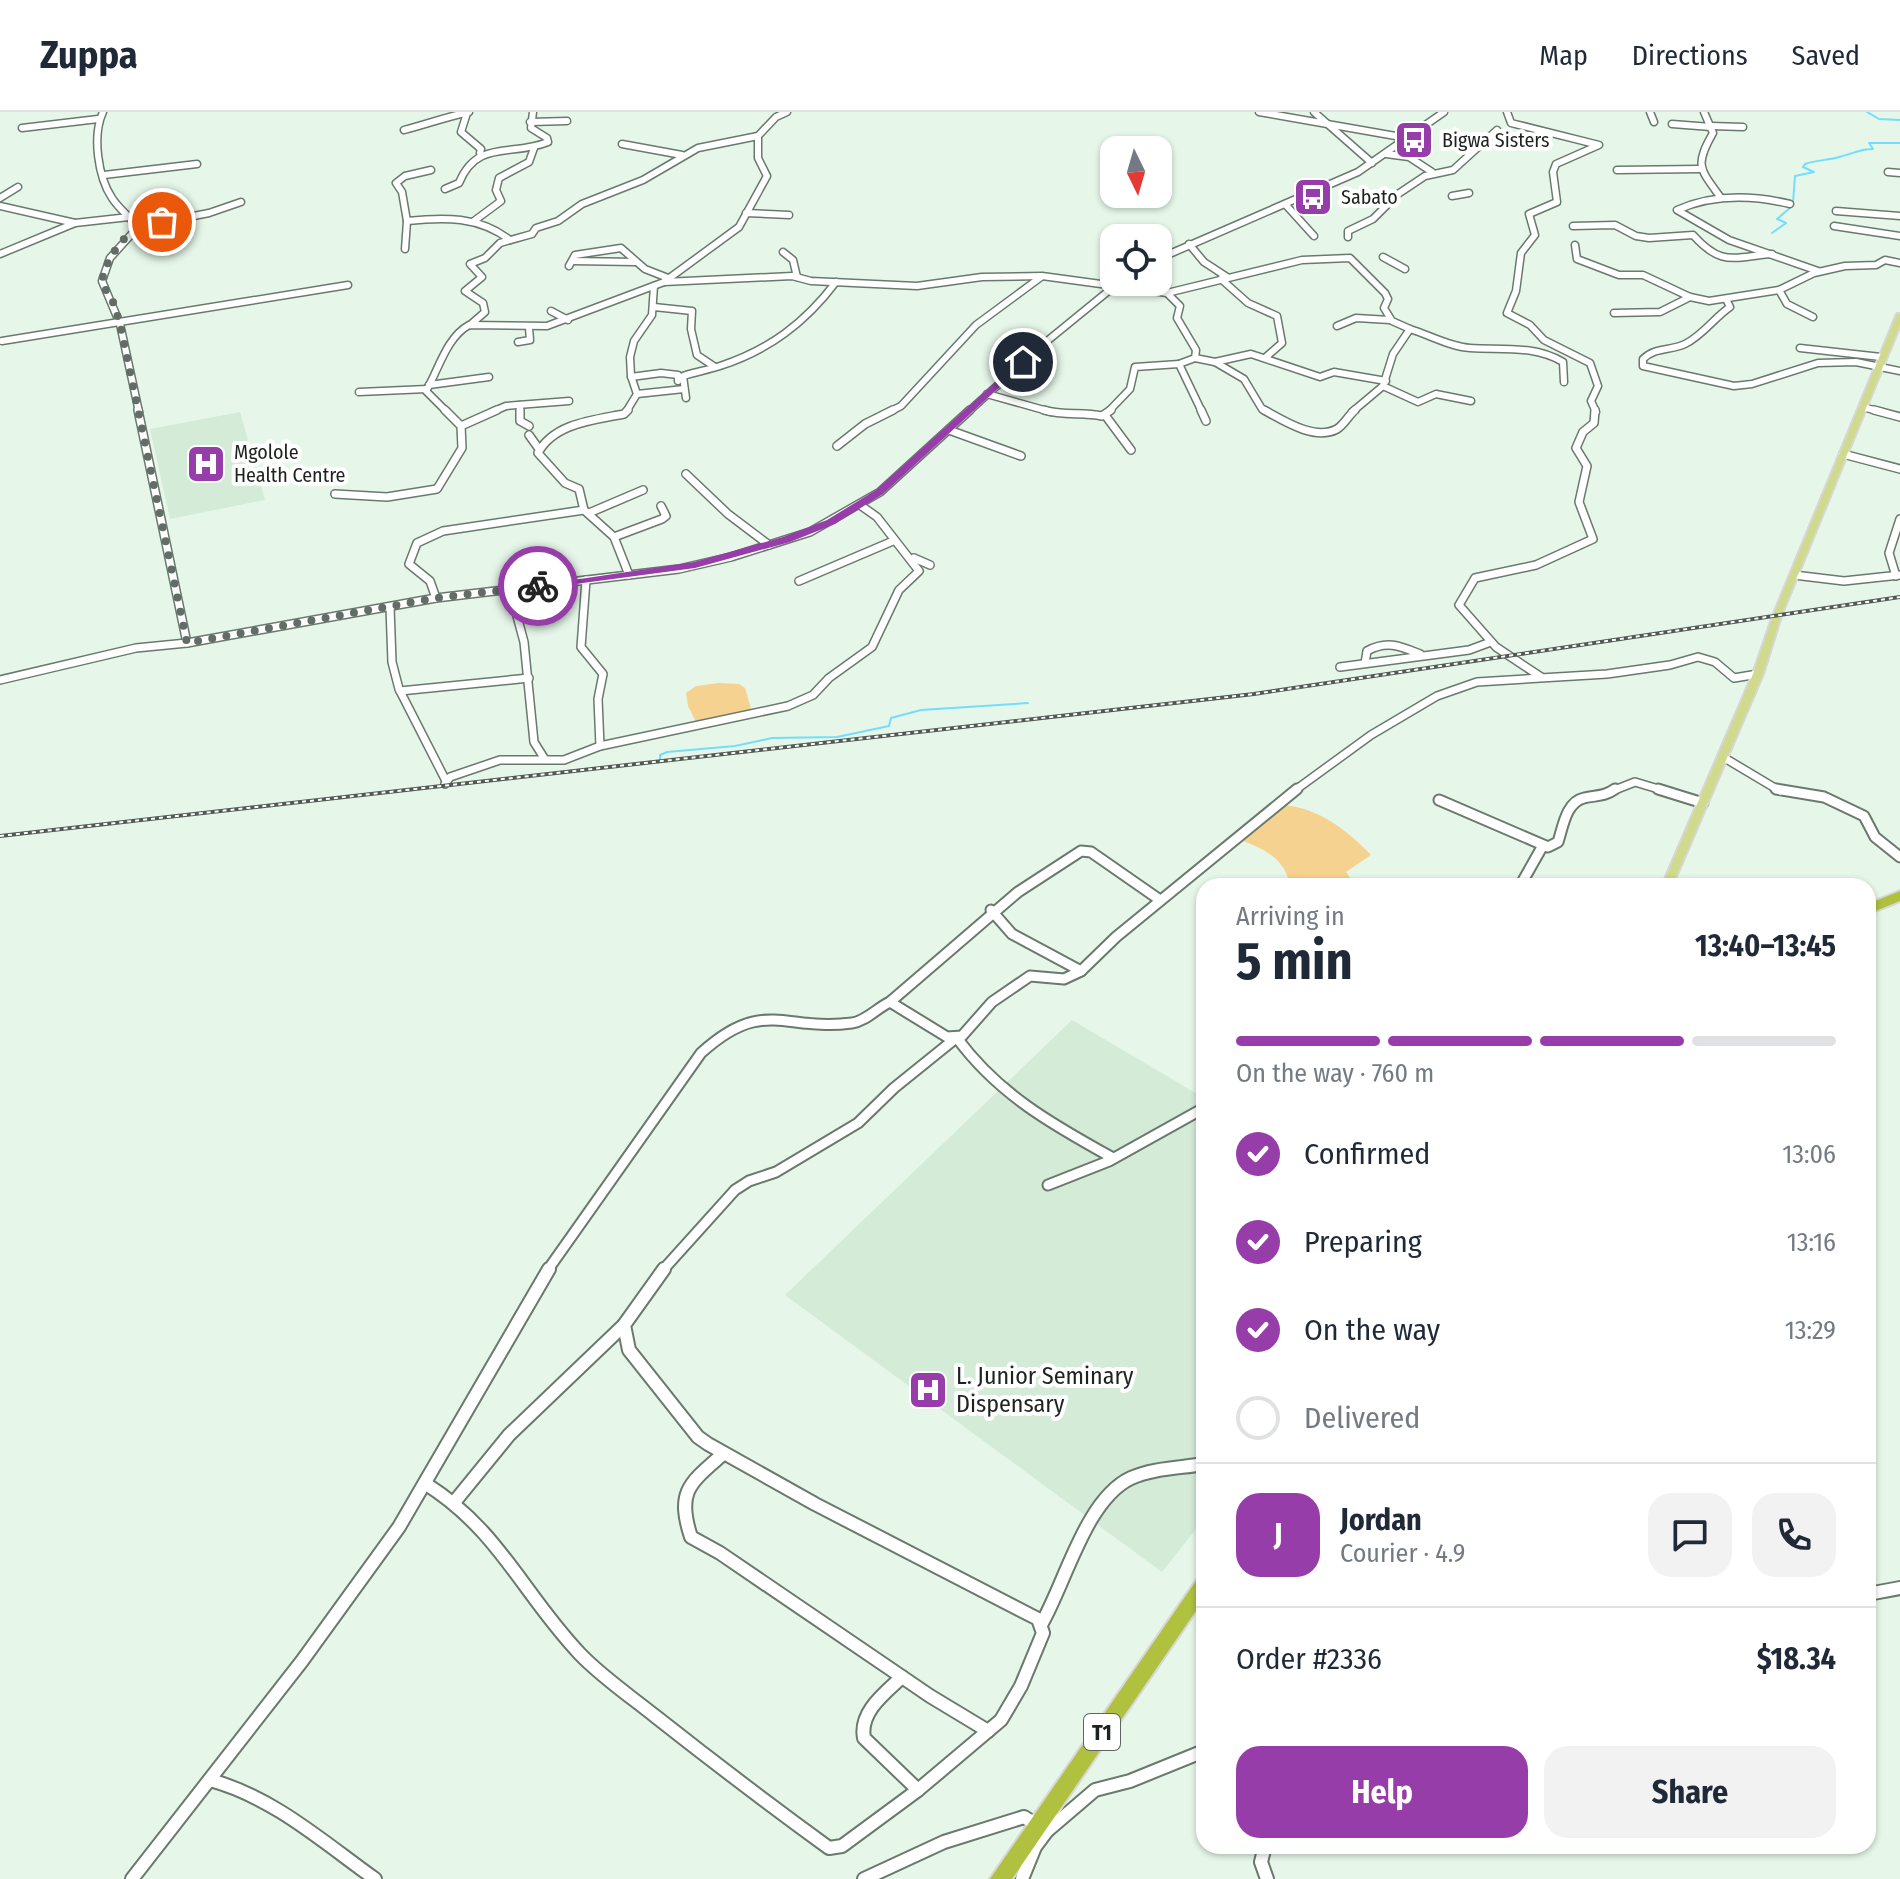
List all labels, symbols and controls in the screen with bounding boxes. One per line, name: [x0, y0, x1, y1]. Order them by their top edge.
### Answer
text: Zuppa: [40, 32, 138, 78]
text: Map: [1539, 39, 1588, 72]
text: Directions: [1632, 39, 1748, 72]
text: Saved: [1792, 39, 1860, 72]
bus stop icon: Bigwa Sisters: [1393, 119, 1435, 161]
place label: Bigwa Sisters: [1442, 128, 1550, 152]
north arrow: [1100, 136, 1172, 208]
map controls: [1100, 136, 1172, 296]
bus stop icon: Sabato: [1292, 176, 1334, 218]
place label: Sabato: [1341, 185, 1398, 209]
pin: [128, 188, 196, 256]
icon: bag: [140, 200, 184, 244]
button: locate: [1100, 224, 1172, 296]
pin: [989, 328, 1057, 396]
icon: home: [1001, 340, 1045, 384]
place label: Mgolole Health Centre: [234, 440, 346, 487]
hospital icon: Mgolole Health Centre: [185, 443, 227, 485]
courier: [498, 546, 578, 626]
icon: bike: [516, 564, 560, 608]
text: Arriving in: [1236, 901, 1345, 932]
text: 13:40–13:45: [1695, 928, 1836, 964]
text: 5 min: [1236, 930, 1353, 993]
text: On the way · 760 m: [1236, 1058, 1434, 1089]
icon: check: [1236, 1132, 1280, 1176]
text: Confirmed: [1304, 1136, 1430, 1172]
text: 13:06: [1782, 1139, 1836, 1170]
icon: check: [1236, 1220, 1280, 1264]
text: Preparing: [1304, 1224, 1422, 1260]
text: 13:16: [1787, 1227, 1836, 1258]
icon: check: [1236, 1308, 1280, 1352]
text: On the way: [1304, 1312, 1440, 1348]
text: 13:29: [1785, 1315, 1836, 1346]
place label: L. Junior Seminary Dispensary: [956, 1362, 1134, 1418]
hospital icon: L. Junior Seminary Dispensary: [907, 1369, 949, 1411]
text: Delivered: [1304, 1400, 1420, 1436]
button: chat: [1648, 1493, 1732, 1577]
button: phone: [1752, 1493, 1836, 1577]
text: Jordan: [1340, 1502, 1422, 1538]
text: J: [1274, 1517, 1282, 1553]
text: Courier · 4.9: [1340, 1538, 1465, 1569]
text: Order #2336: [1236, 1641, 1382, 1677]
text: $18.34: [1757, 1641, 1836, 1677]
road number: T1: [1084, 1714, 1120, 1750]
button: Help: [1236, 1746, 1528, 1838]
button: Share: [1544, 1746, 1836, 1838]

